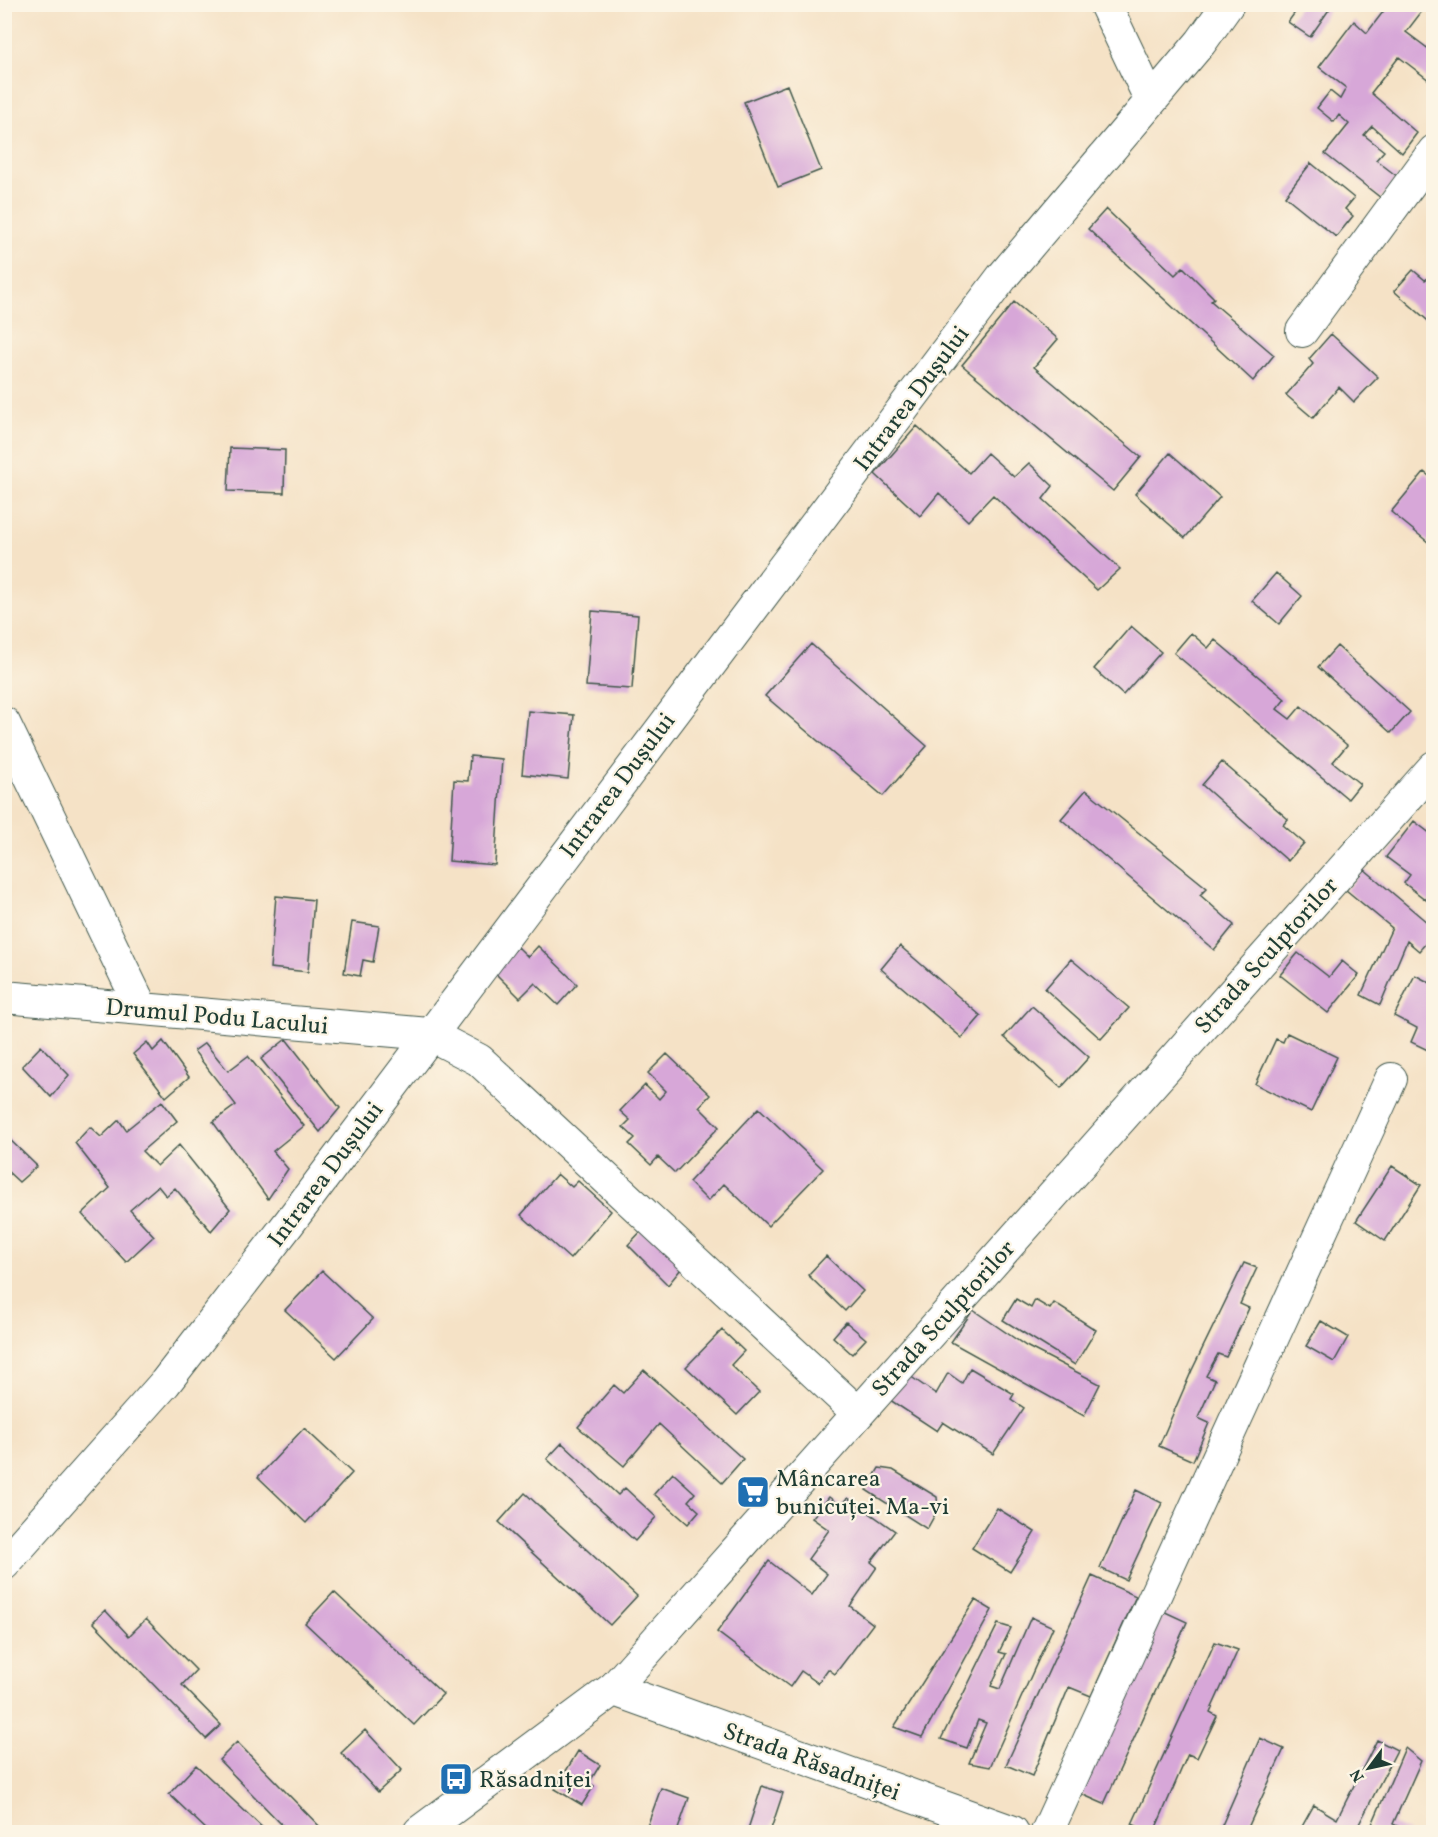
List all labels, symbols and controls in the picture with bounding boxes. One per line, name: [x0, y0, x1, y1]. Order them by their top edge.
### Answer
street label: Intrarea Dușului: [847, 319, 979, 479]
street label: Intrarea Dușului: [553, 706, 685, 866]
street label: Strada Sculptorilor: [1188, 870, 1347, 1042]
street label: Drumul Podu Lacului: [104, 991, 330, 1045]
street label: Intrarea Dușului: [261, 1095, 393, 1255]
street label: Strada Sculptorilor: [865, 1233, 1024, 1405]
place label: Mâncarea bunicuței. Ma-vi: [776, 1463, 949, 1525]
supermarket icon: Mâncarea bunicuței. Ma-vi: [735, 1474, 771, 1510]
street label: Strada Răsadniței: [718, 1715, 905, 1811]
north arrow: [1339, 1738, 1399, 1798]
bus stop icon: Răsadniței: [438, 1761, 474, 1797]
place label: Răsadniței: [479, 1764, 591, 1798]
text: N: [1346, 1764, 1370, 1786]

